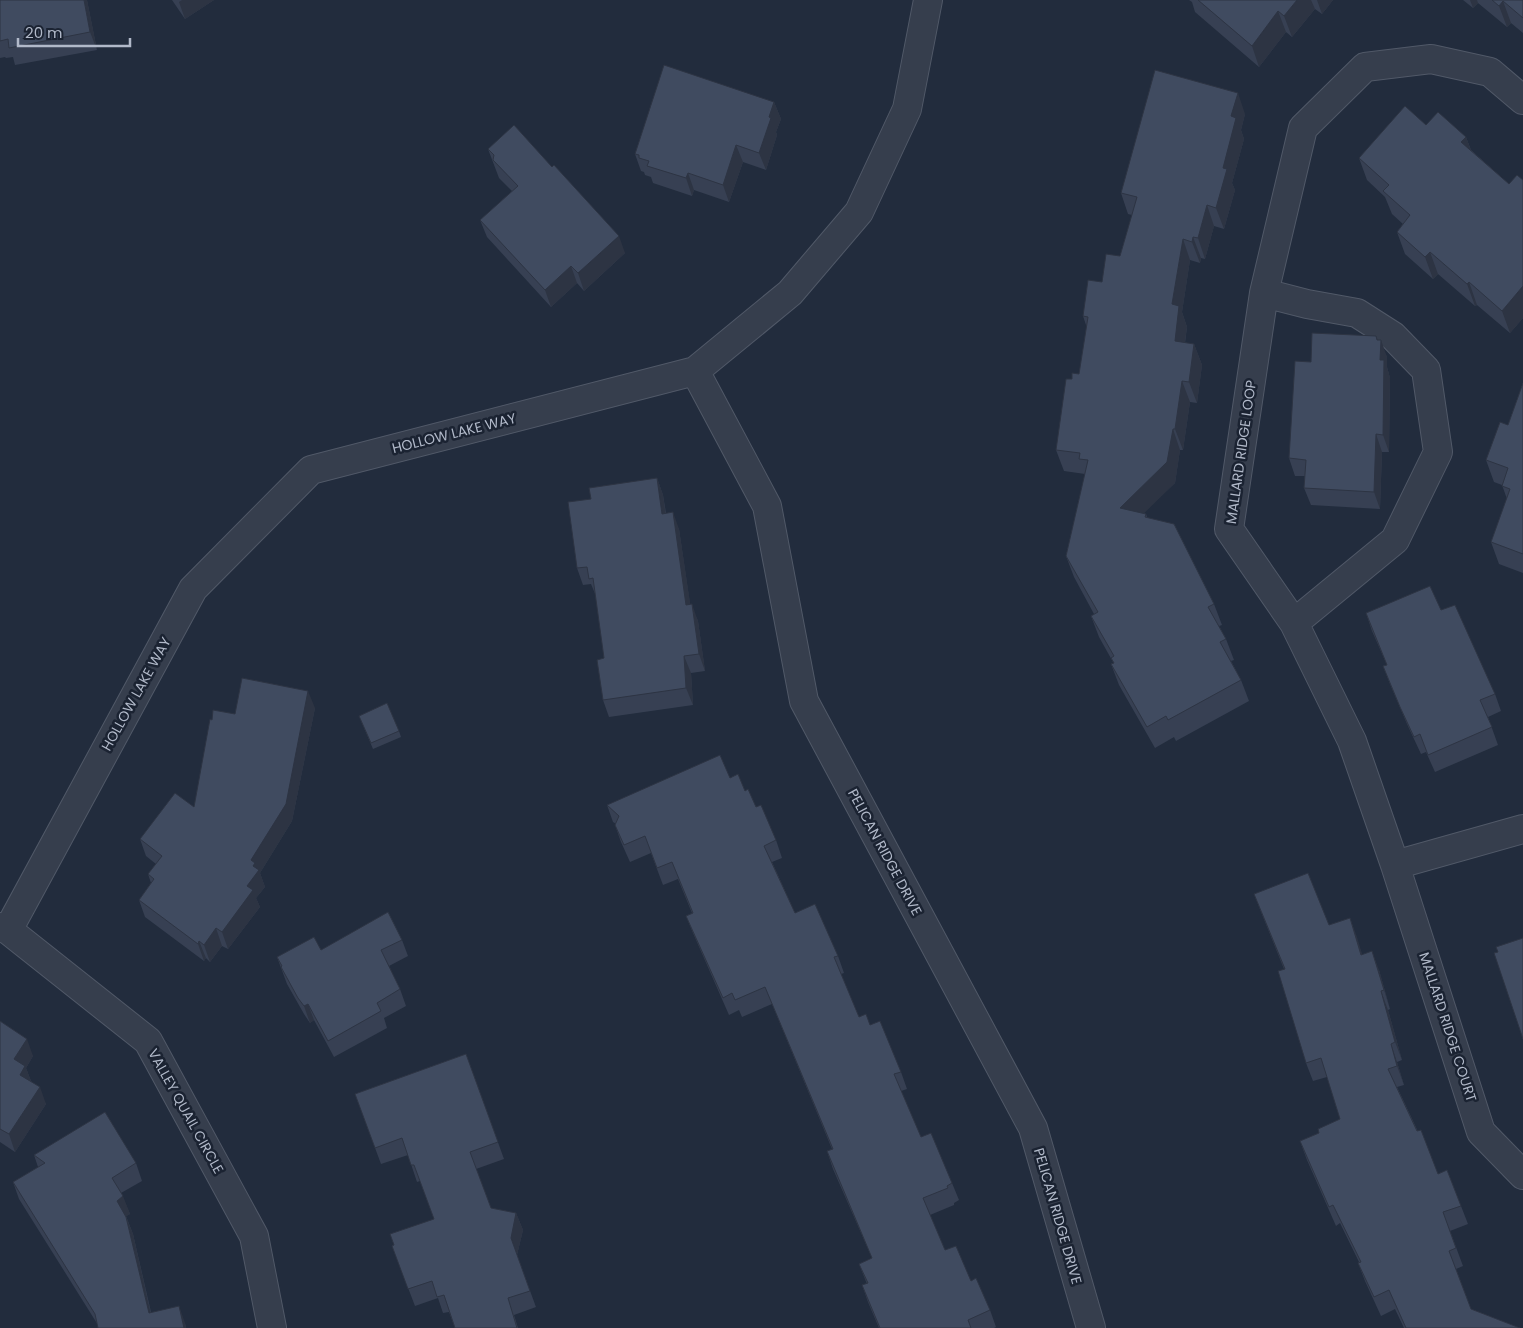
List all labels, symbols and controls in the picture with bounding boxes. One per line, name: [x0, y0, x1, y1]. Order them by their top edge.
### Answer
scale bar: [18, 15, 130, 47]
text: 20 m: [25, 22, 63, 43]
street label: MALLARD RIDGE LOOP: [1221, 379, 1261, 525]
street label: HOLLOW LAKE WAY: [390, 408, 518, 458]
street label: HOLLOW LAKE WAY: [96, 633, 176, 755]
street label: PELICAN RIDGE DRIVE: [843, 785, 927, 919]
street label: MALLARD RIDGE COURT: [1414, 950, 1482, 1105]
street label: VALLEY QUAIL CIRCLE: [143, 1045, 229, 1177]
street label: PELICAN RIDGE DRIVE: [1029, 1146, 1087, 1286]

